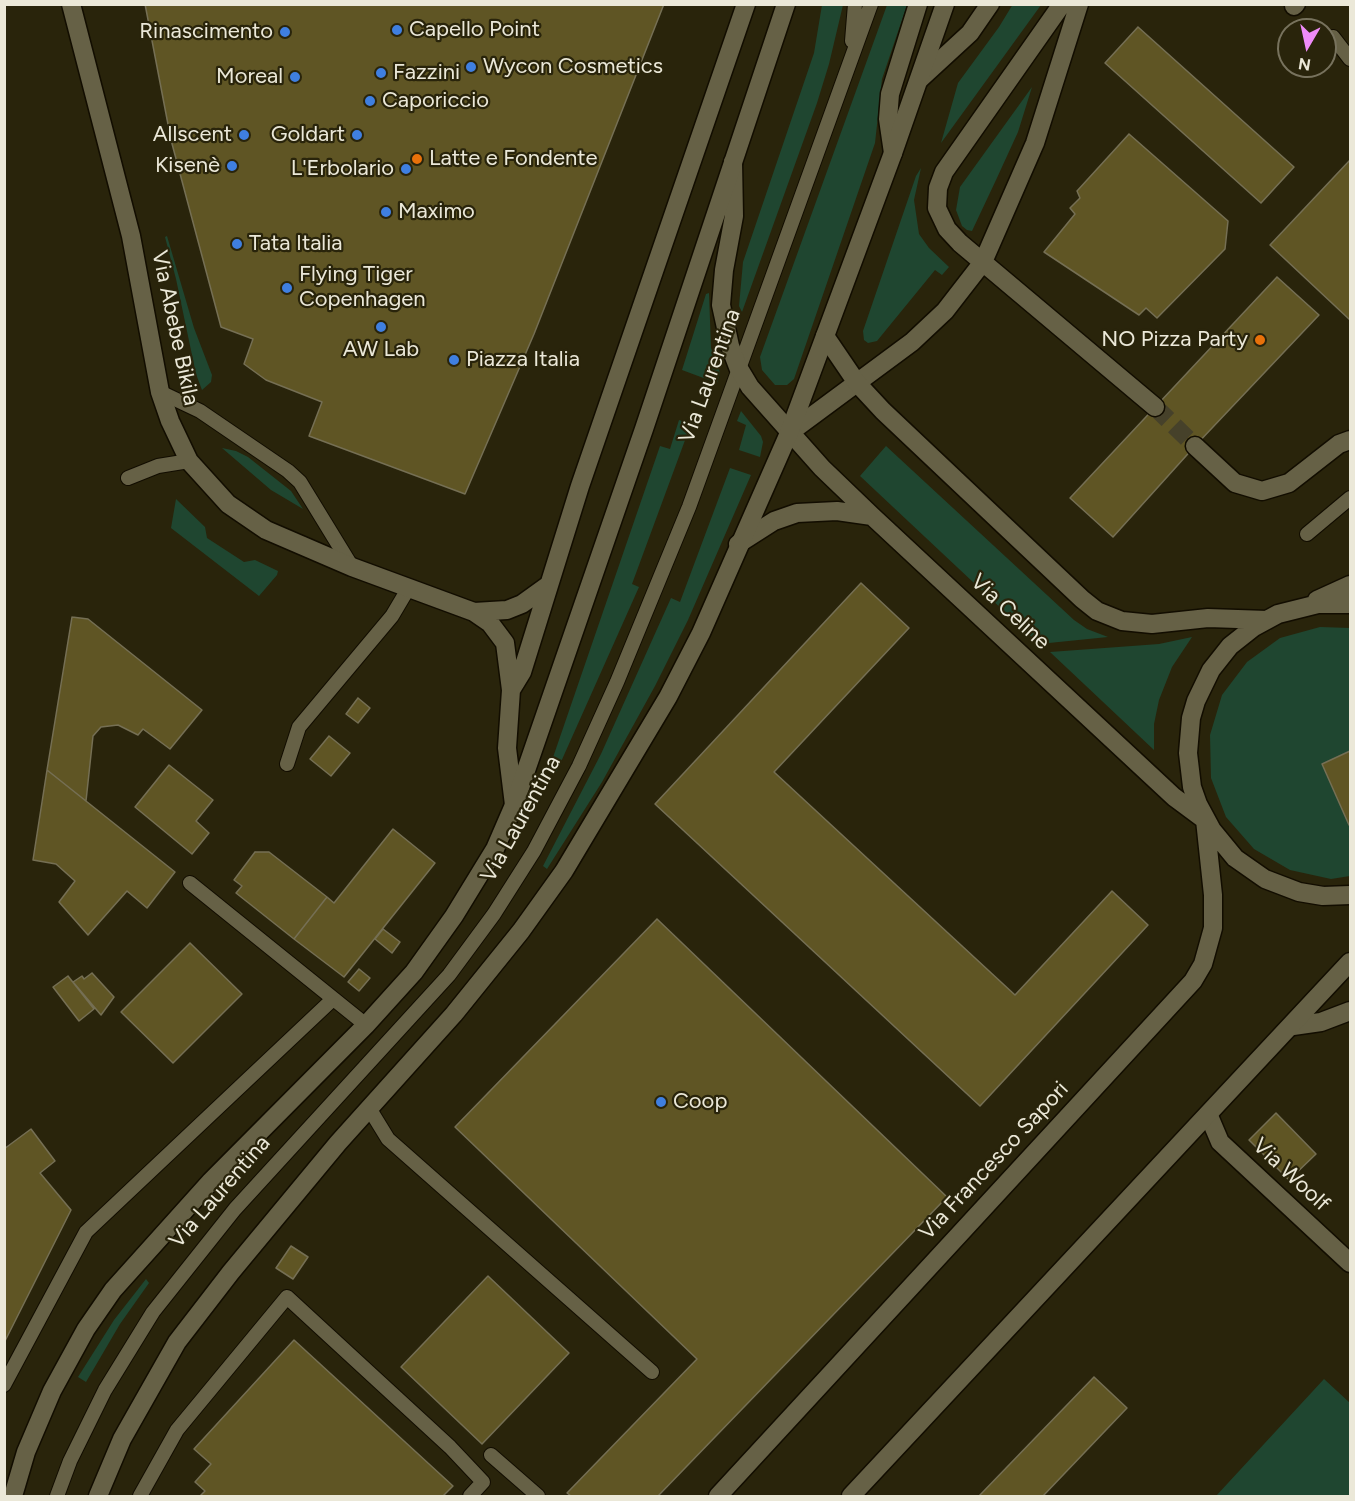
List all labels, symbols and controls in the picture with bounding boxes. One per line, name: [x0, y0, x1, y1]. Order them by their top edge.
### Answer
place label: Capello Point: [409, 17, 540, 43]
north arrow: [1277, 18, 1337, 78]
place label: Rinascimento: [139, 19, 273, 45]
marker: Capello Point: [390, 23, 404, 37]
marker: Rinascimento: [278, 25, 292, 39]
place label: Wycon Cosmetics: [483, 54, 663, 80]
text: N: [1297, 54, 1312, 75]
place label: Fazzini: [393, 60, 460, 86]
marker: Wycon Cosmetics: [464, 60, 478, 74]
place label: Moreal: [216, 64, 283, 90]
marker: Fazzini: [374, 66, 388, 80]
marker: Moreal: [288, 70, 302, 84]
place label: Caporiccio: [382, 88, 489, 114]
marker: Caporiccio: [363, 94, 377, 108]
place label: Allscent: [153, 122, 232, 148]
place label: Goldart: [271, 122, 345, 148]
marker: Allscent: [237, 128, 251, 142]
marker: Goldart: [350, 128, 364, 142]
place label: Latte e Fondente: [429, 146, 597, 172]
marker: Latte e Fondente: [410, 152, 424, 166]
place label: Kisenè: [155, 153, 220, 179]
place label: L'Erbolario: [291, 156, 394, 182]
marker: Kisenè: [225, 159, 239, 173]
marker: L'Erbolario: [399, 162, 413, 176]
place label: Maximo: [398, 199, 475, 225]
marker: Maximo: [379, 205, 393, 219]
place label: Tata Italia: [249, 231, 343, 257]
marker: Tata Italia: [230, 237, 244, 251]
street label: Via Abebe Bikila: [146, 248, 204, 408]
place label: Flying Tiger Copenhagen: [299, 262, 426, 314]
marker: Flying Tiger Copenhagen: [280, 281, 294, 295]
street label: Via Laurentina: [674, 305, 746, 447]
marker: AW Lab: [374, 320, 388, 334]
place label: NO Pizza Party: [1101, 327, 1248, 353]
marker: NO Pizza Party: [1253, 333, 1267, 347]
place label: AW Lab: [343, 337, 419, 363]
place label: Piazza Italia: [466, 347, 580, 373]
marker: Piazza Italia: [447, 353, 461, 367]
street label: Via Celine: [965, 569, 1055, 655]
street label: Via Laurentina: [475, 751, 567, 887]
street label: Via Francesco Sapori: [914, 1076, 1074, 1246]
place label: Coop: [673, 1089, 727, 1115]
marker: Coop: [654, 1095, 668, 1109]
street label: Via Laurentina: [164, 1130, 276, 1254]
street label: Via Woolf: [1247, 1133, 1335, 1217]

